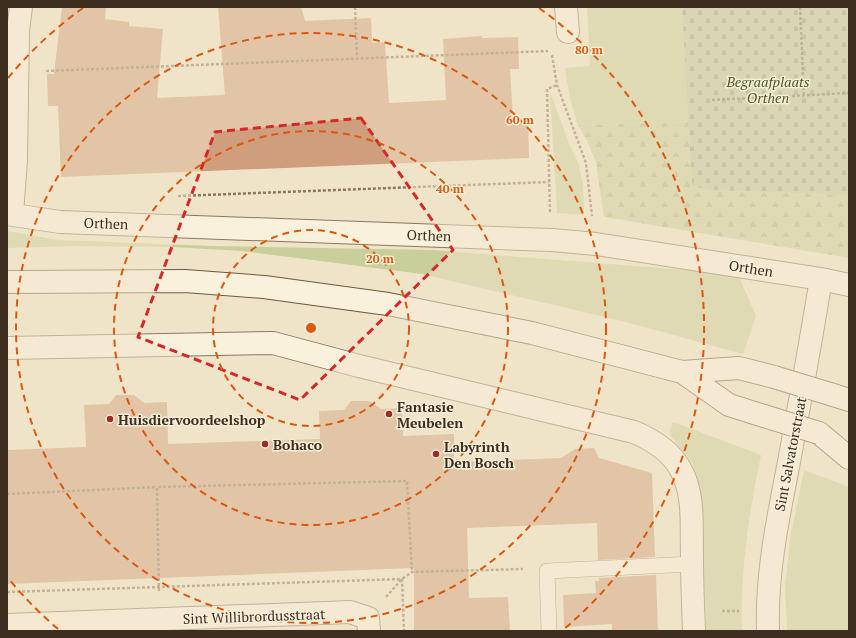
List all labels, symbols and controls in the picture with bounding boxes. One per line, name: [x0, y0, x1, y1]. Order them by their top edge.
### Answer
text: 80 m: [575, 42, 603, 57]
park label: Begraafplaats Orthen: [725, 72, 810, 107]
text: 60 m: [506, 112, 534, 127]
text: 40 m: [436, 181, 464, 196]
street label: Orthen: [83, 213, 129, 233]
street label: Orthen: [406, 225, 452, 245]
text: 20 m: [366, 251, 394, 266]
street label: Orthen: [728, 255, 775, 281]
centre of rings: [304, 321, 318, 335]
street label: Sint Salvatorstraat: [770, 395, 811, 513]
place label: Fantasie Meubelen: [397, 397, 463, 432]
marker: Fantasie Meubelen: [384, 409, 394, 419]
place label: Huisdiervoordeelshop: [118, 410, 266, 429]
marker: Huisdiervoordeelshop: [105, 414, 115, 424]
place label: Bohaco: [273, 435, 322, 454]
place label: Labyrinth Den Bosch: [444, 437, 514, 472]
marker: Bohaco: [260, 439, 270, 449]
marker: Labyrinth Den Bosch: [431, 449, 441, 459]
street label: Sint Willibrordusstraat: [182, 604, 326, 628]

